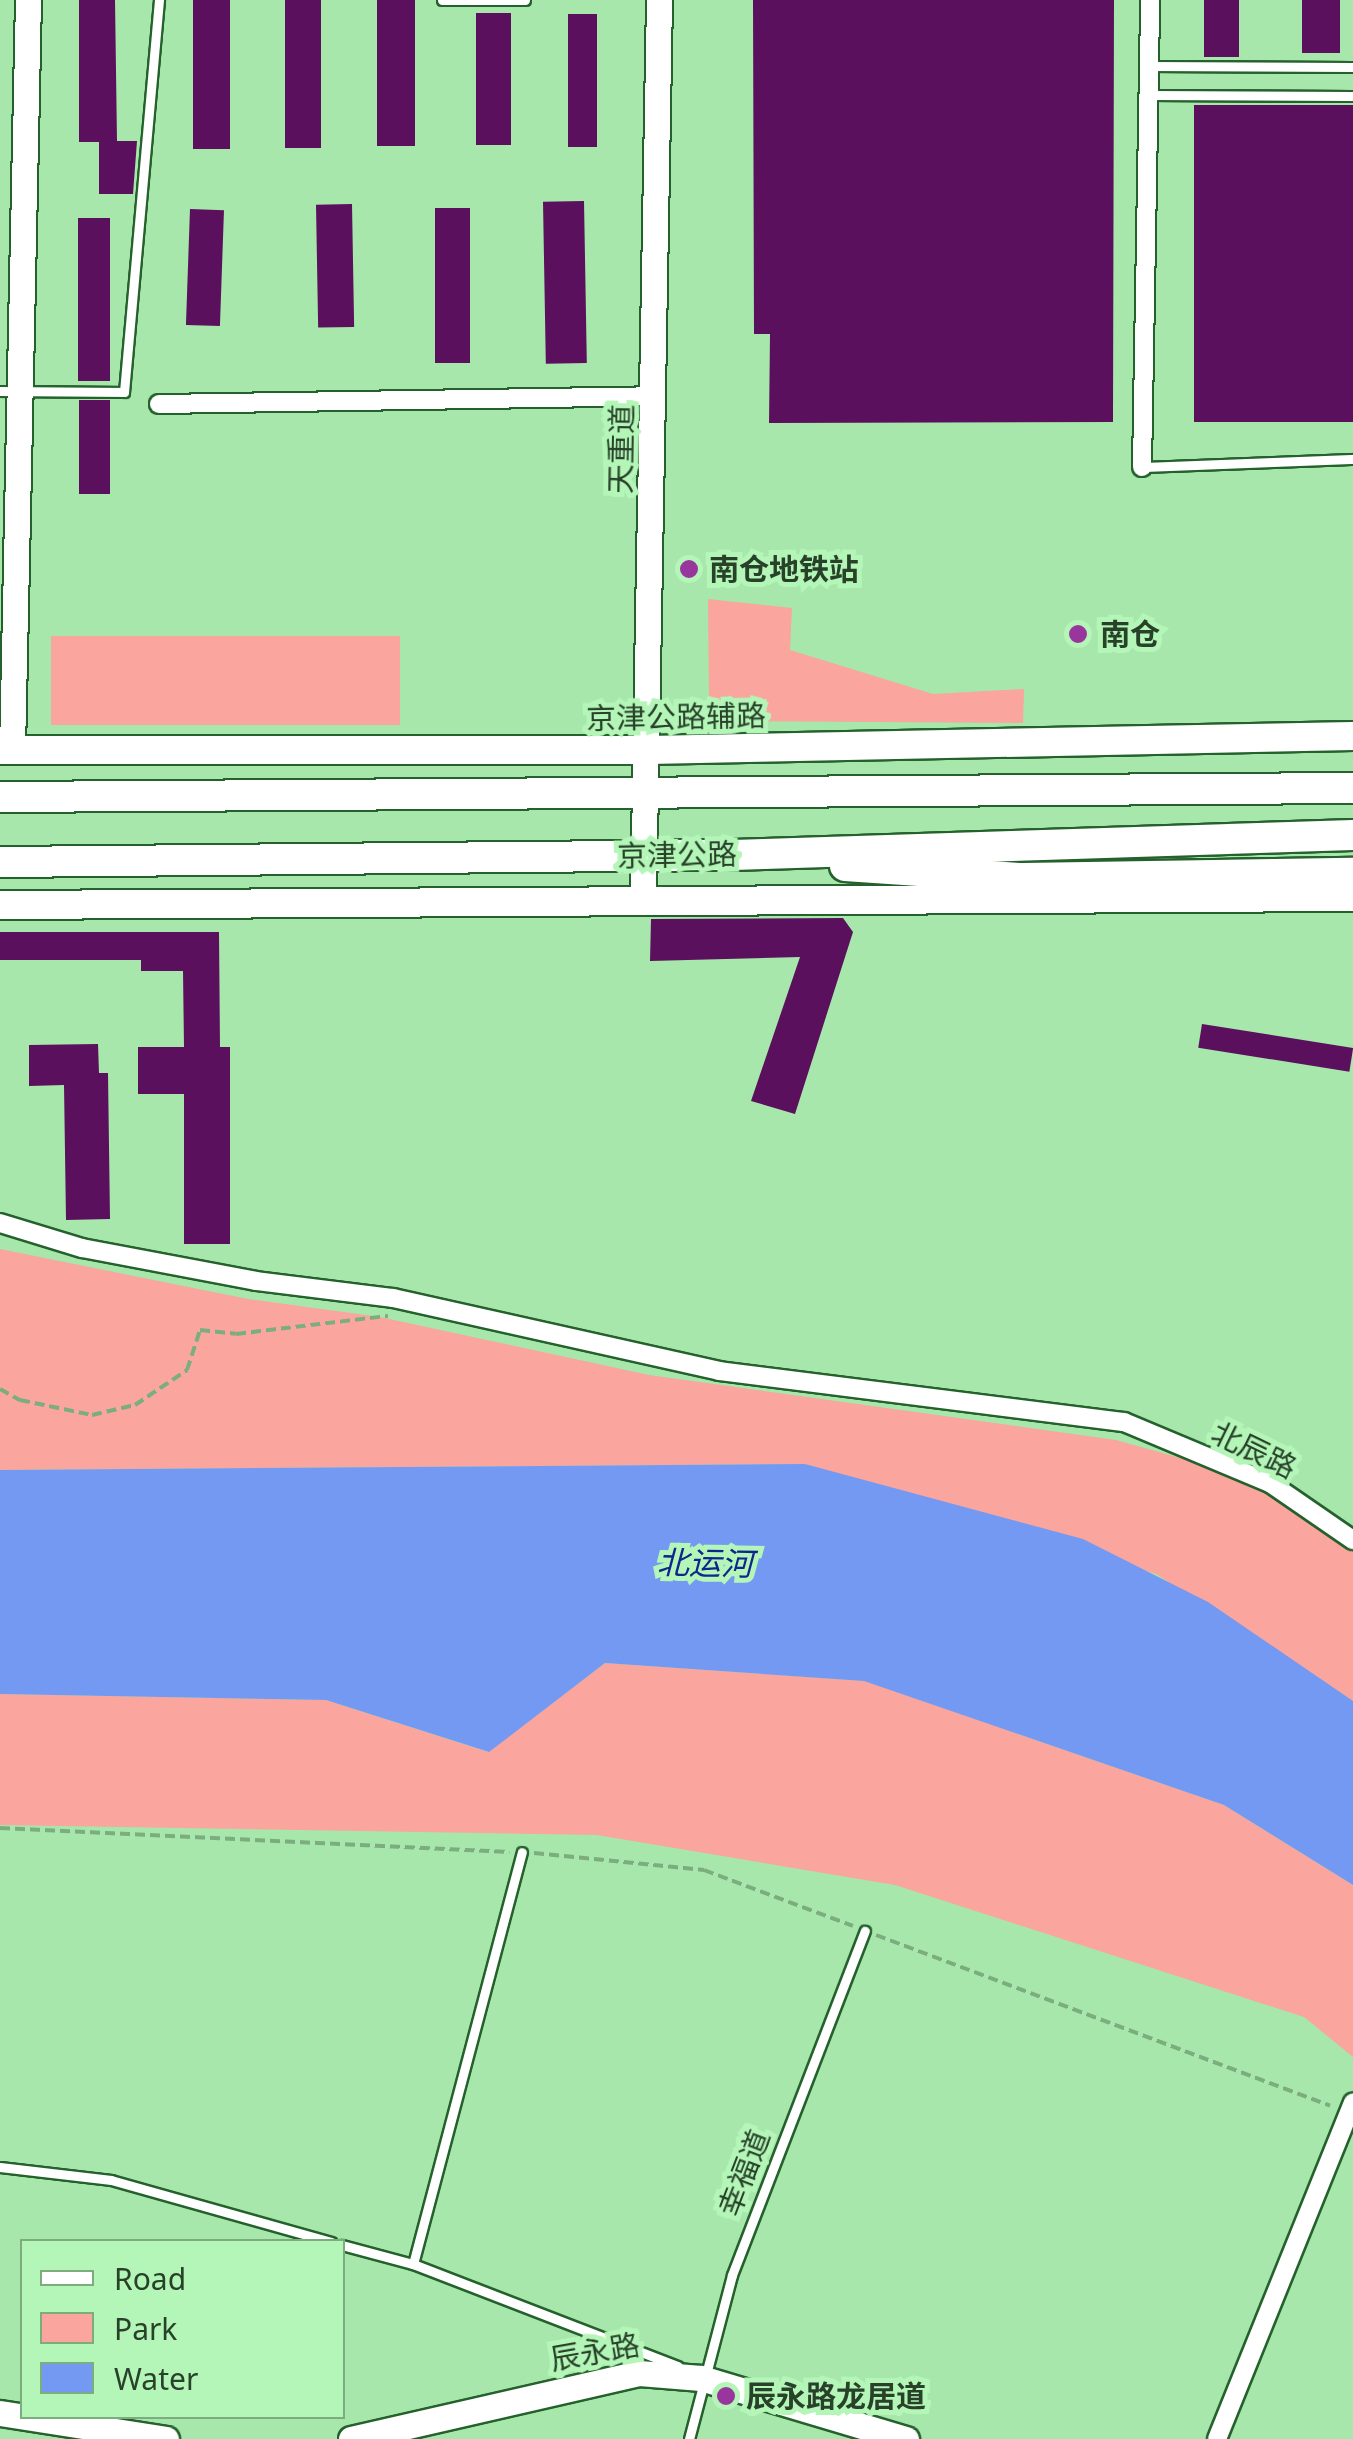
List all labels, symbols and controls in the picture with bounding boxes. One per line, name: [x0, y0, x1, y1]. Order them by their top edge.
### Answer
street label: 天重道: [602, 404, 640, 494]
place label: 南仓地铁站: [709, 551, 859, 587]
marker: 南仓地铁站: [678, 558, 700, 580]
place label: 南仓: [1100, 616, 1160, 652]
marker: 南仓: [1065, 621, 1091, 647]
street label: 京津公路辅路: [586, 697, 766, 737]
street label: 京津公路: [617, 836, 737, 874]
street label: 北辰路: [1206, 1414, 1302, 1486]
water label: 北运河: [657, 1543, 753, 1583]
street label: 幸福道: [711, 2125, 777, 2221]
legend: [20, 2239, 345, 2419]
text: Road: [114, 2258, 186, 2299]
text: Park: [114, 2308, 177, 2349]
street label: 辰永路: [548, 2326, 642, 2378]
text: Water: [114, 2358, 198, 2399]
place label: 辰永路龙居道: [746, 2378, 926, 2414]
marker: 辰永路龙居道: [715, 2385, 737, 2407]

